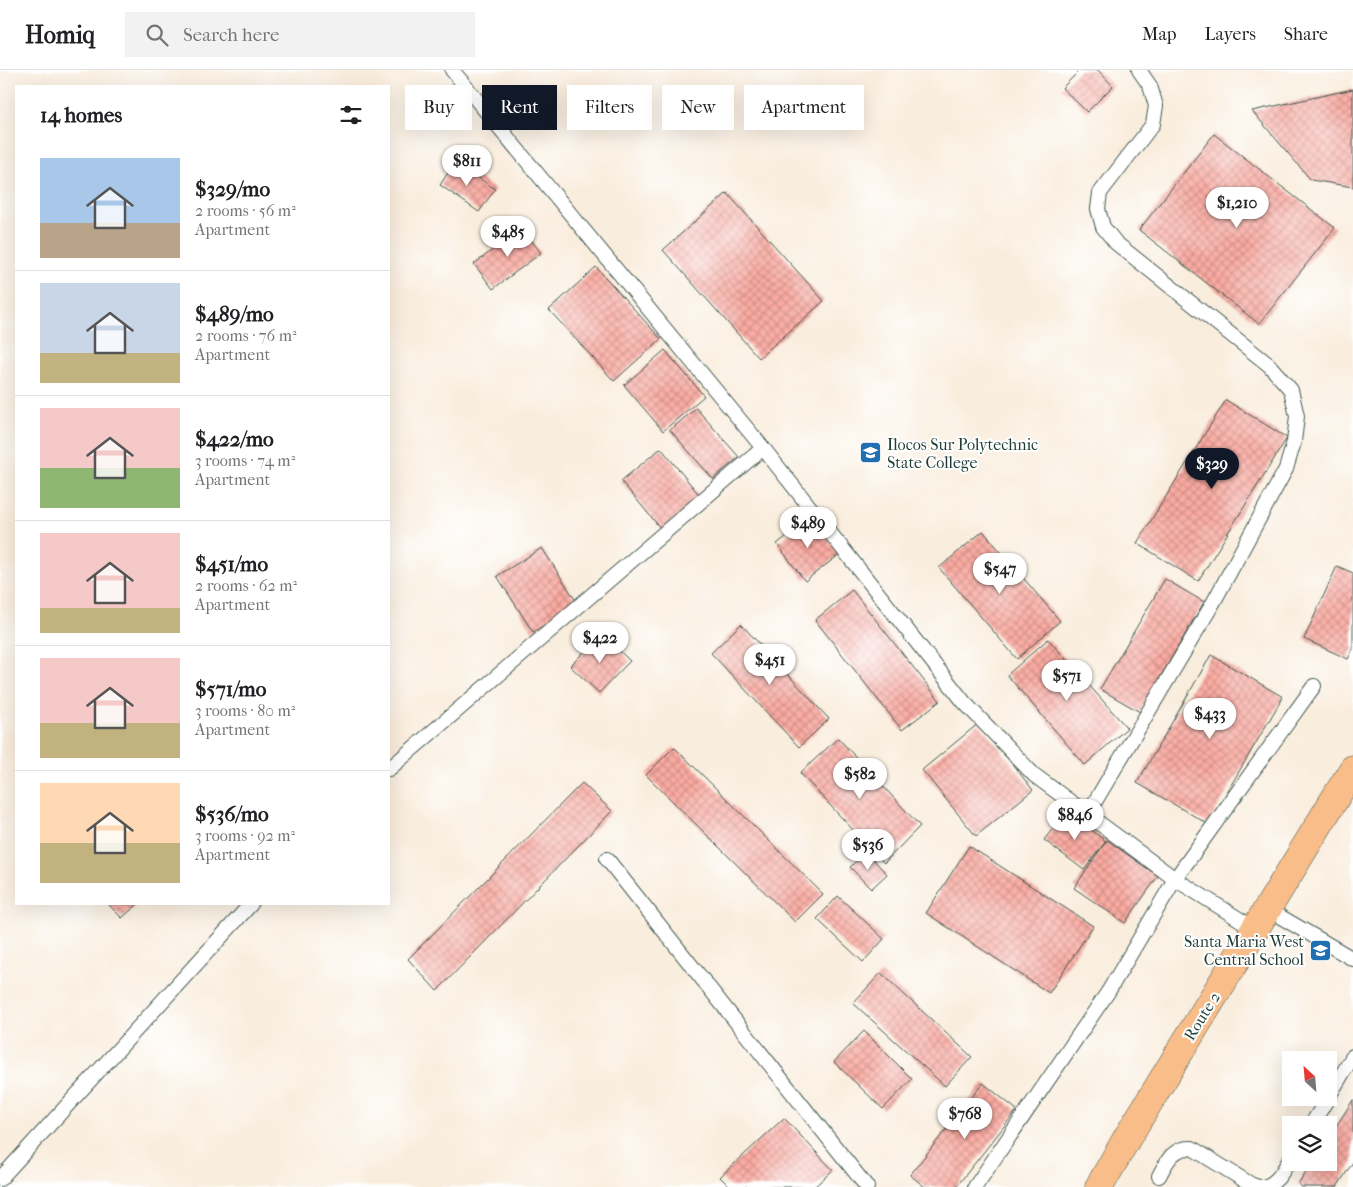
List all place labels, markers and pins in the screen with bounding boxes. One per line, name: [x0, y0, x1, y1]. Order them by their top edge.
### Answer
pin: $811: [437, 144, 497, 187]
pin: $1,210: [1196, 186, 1278, 229]
pin: $485: [478, 216, 538, 258]
place label: Ilocos Sur Polytechnic State College: [887, 435, 1038, 472]
school or university icon: Ilocos Sur Polytechnic State College: [859, 441, 883, 465]
pin: $329: [1182, 448, 1242, 490]
pin: $489: [778, 506, 838, 549]
pin: $547: [970, 552, 1030, 595]
pin: $422: [570, 622, 630, 664]
pin: $451: [740, 644, 800, 686]
pin: $571: [1037, 660, 1097, 702]
pin: $433: [1180, 698, 1240, 740]
pin: $582: [830, 758, 890, 800]
pin: $846: [1045, 798, 1105, 841]
pin: $536: [838, 828, 898, 871]
place label: Santa Maria West Central School: [1184, 932, 1305, 969]
school or university icon: Santa Maria West Central School: [1308, 938, 1332, 962]
pin: $768: [935, 1098, 995, 1140]

